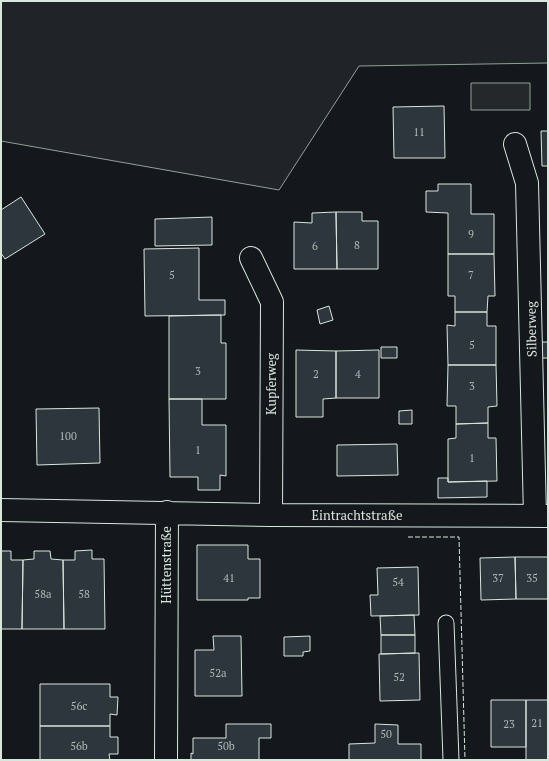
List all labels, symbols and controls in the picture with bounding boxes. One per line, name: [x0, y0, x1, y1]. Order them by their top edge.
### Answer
house number: 11: [413, 125, 425, 139]
house number: 9: [468, 227, 474, 241]
house number: 8: [354, 238, 360, 252]
house number: 6: [312, 239, 318, 253]
house number: 5: [169, 268, 175, 282]
house number: 7: [468, 268, 474, 282]
street label: Silberweg: [522, 301, 540, 357]
house number: 5: [469, 338, 475, 352]
street label: Kupferweg: [262, 353, 280, 415]
house number: 3: [195, 364, 201, 378]
house number: 2: [313, 367, 319, 381]
house number: 4: [355, 367, 361, 381]
house number: 3: [469, 379, 475, 393]
house number: 100: [59, 429, 77, 443]
house number: 1: [195, 443, 201, 457]
house number: 1: [469, 451, 475, 465]
street label: Eintrachtstraße: [312, 506, 402, 524]
street label: Hüttenstraße: [157, 526, 175, 604]
house number: 41: [223, 571, 235, 585]
house number: 37: [492, 571, 504, 585]
house number: 35: [526, 571, 538, 585]
house number: 54: [392, 575, 404, 589]
house number: 58a: [34, 587, 52, 601]
house number: 58: [78, 587, 90, 601]
house number: 52a: [209, 666, 227, 680]
house number: 52: [393, 670, 405, 684]
house number: 56c: [71, 699, 87, 713]
house number: 21: [531, 716, 543, 730]
house number: 23: [503, 717, 515, 731]
house number: 50: [380, 727, 392, 741]
house number: 56b: [70, 739, 88, 753]
house number: 50b: [217, 739, 235, 753]

